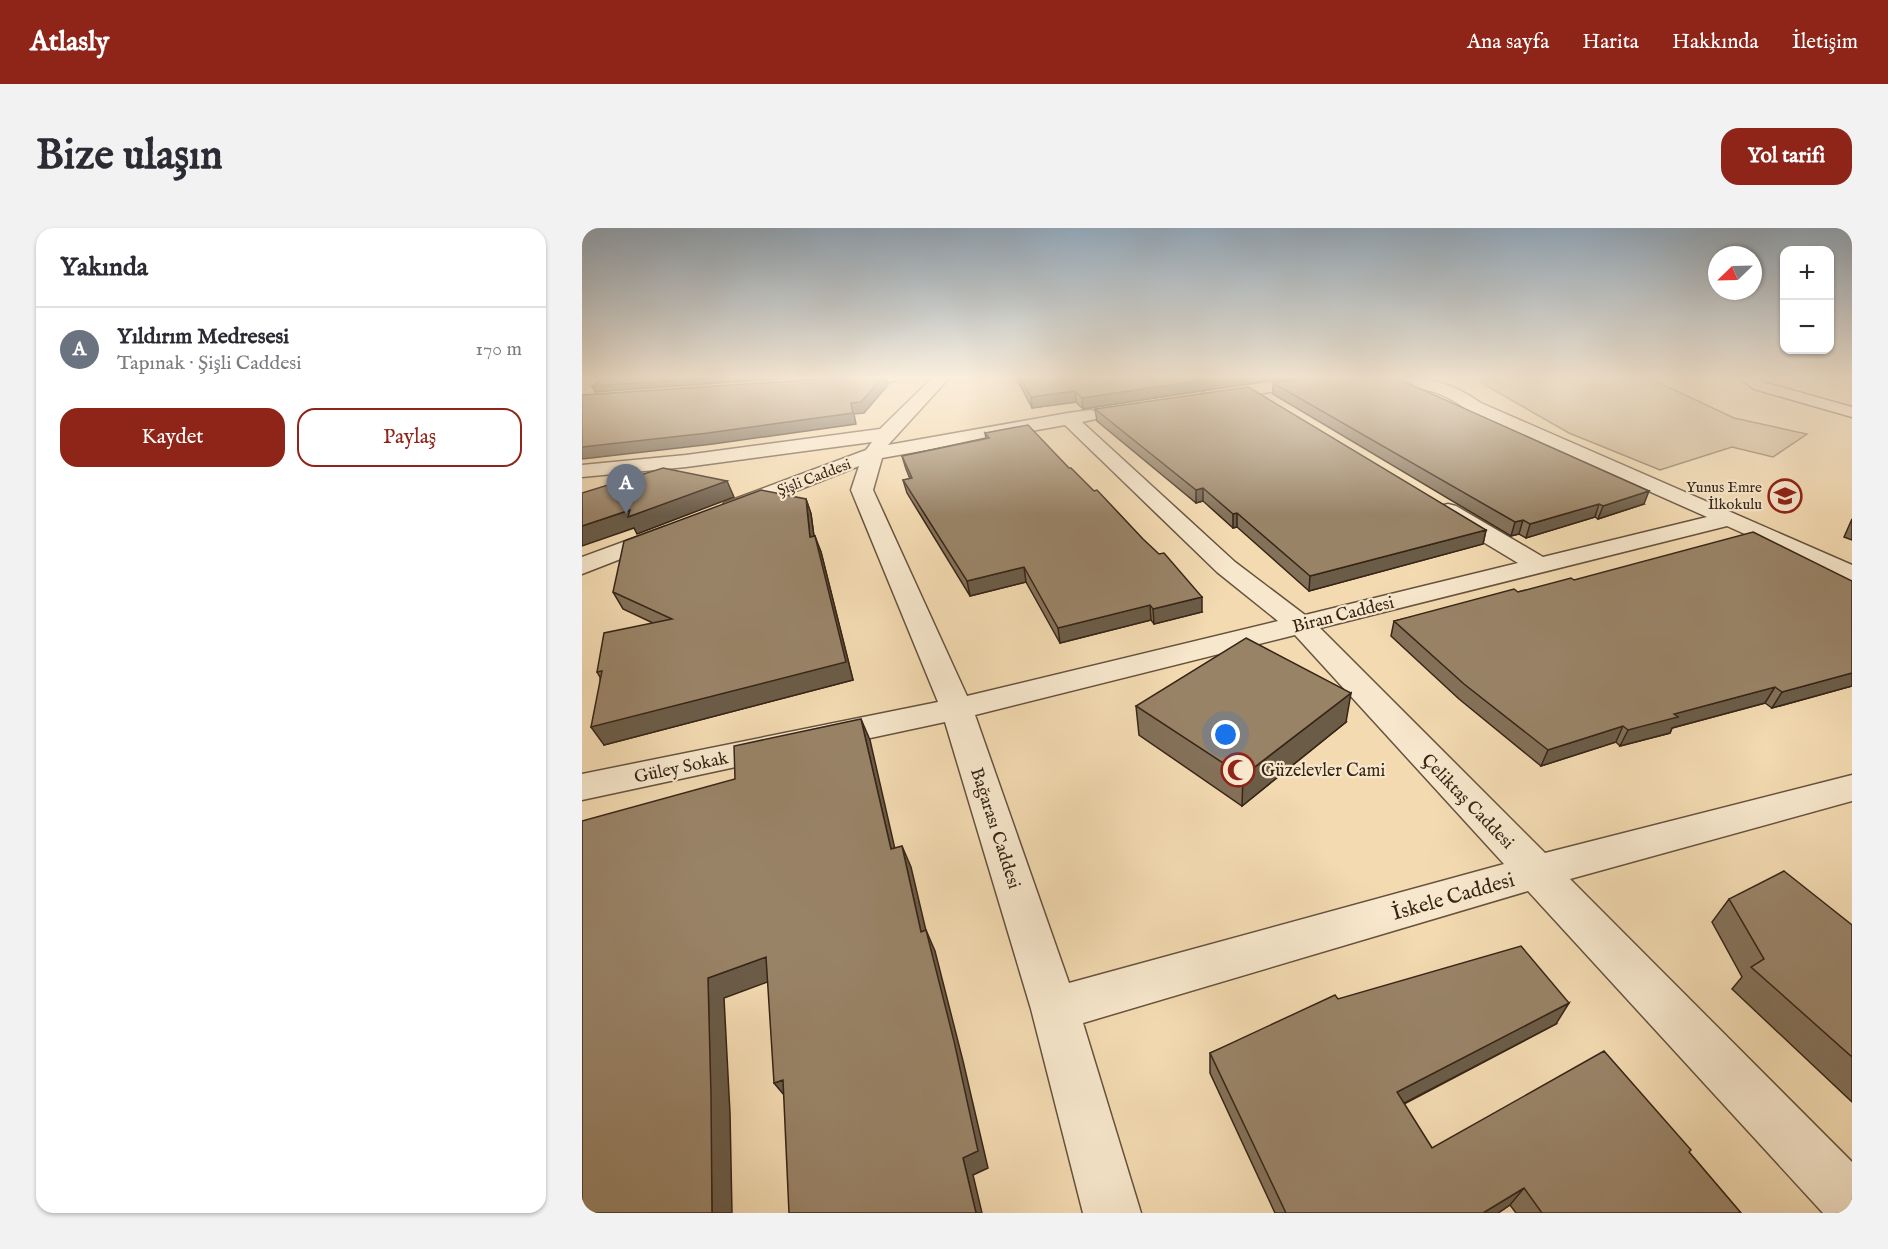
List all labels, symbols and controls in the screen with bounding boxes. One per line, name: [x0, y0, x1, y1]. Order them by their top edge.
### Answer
text: Atlasly: [30, 25, 109, 60]
text: Ana sayfa: [1467, 29, 1549, 56]
text: Harita: [1582, 29, 1639, 56]
text: Hakkında: [1672, 29, 1759, 56]
text: İletişim: [1792, 29, 1858, 56]
button: Yol tarifi: [1721, 128, 1852, 185]
text: Bize ulaşın: [36, 130, 223, 183]
north arrow: [1708, 246, 1762, 300]
map controls: [1780, 246, 1834, 354]
button: +: [1780, 246, 1834, 300]
text: Yakında: [60, 251, 148, 284]
button: −: [1780, 300, 1834, 354]
text: Yıldırım Medresesi: [117, 323, 289, 351]
text: A: [73, 337, 86, 362]
text: 170 m: [476, 337, 522, 362]
text: Tapınak · Şişli Caddesi: [117, 351, 302, 376]
button: Kaydet: [60, 408, 285, 467]
button: Paylaş: [297, 408, 522, 467]
street label: Şişli Caddesi: [774, 455, 854, 500]
pin: A: [606, 464, 645, 514]
place label: Yunus Emre İlkokulu: [1686, 478, 1762, 514]
school or university icon: Yunus Emre İlkokulu: [1767, 478, 1803, 514]
street label: Biran Caddesi: [1290, 592, 1397, 639]
your location: [1211, 720, 1240, 749]
street label: Güley Sokak: [632, 747, 731, 790]
street label: Çeliktaş Caddesi: [1416, 749, 1518, 855]
mosque icon: Güzelevler Cami: [1220, 752, 1256, 788]
place label: Güzelevler Cami: [1261, 760, 1385, 783]
street label: Bağarası Caddesi: [964, 765, 1025, 892]
street label: İskele Caddesi: [1389, 867, 1518, 928]

